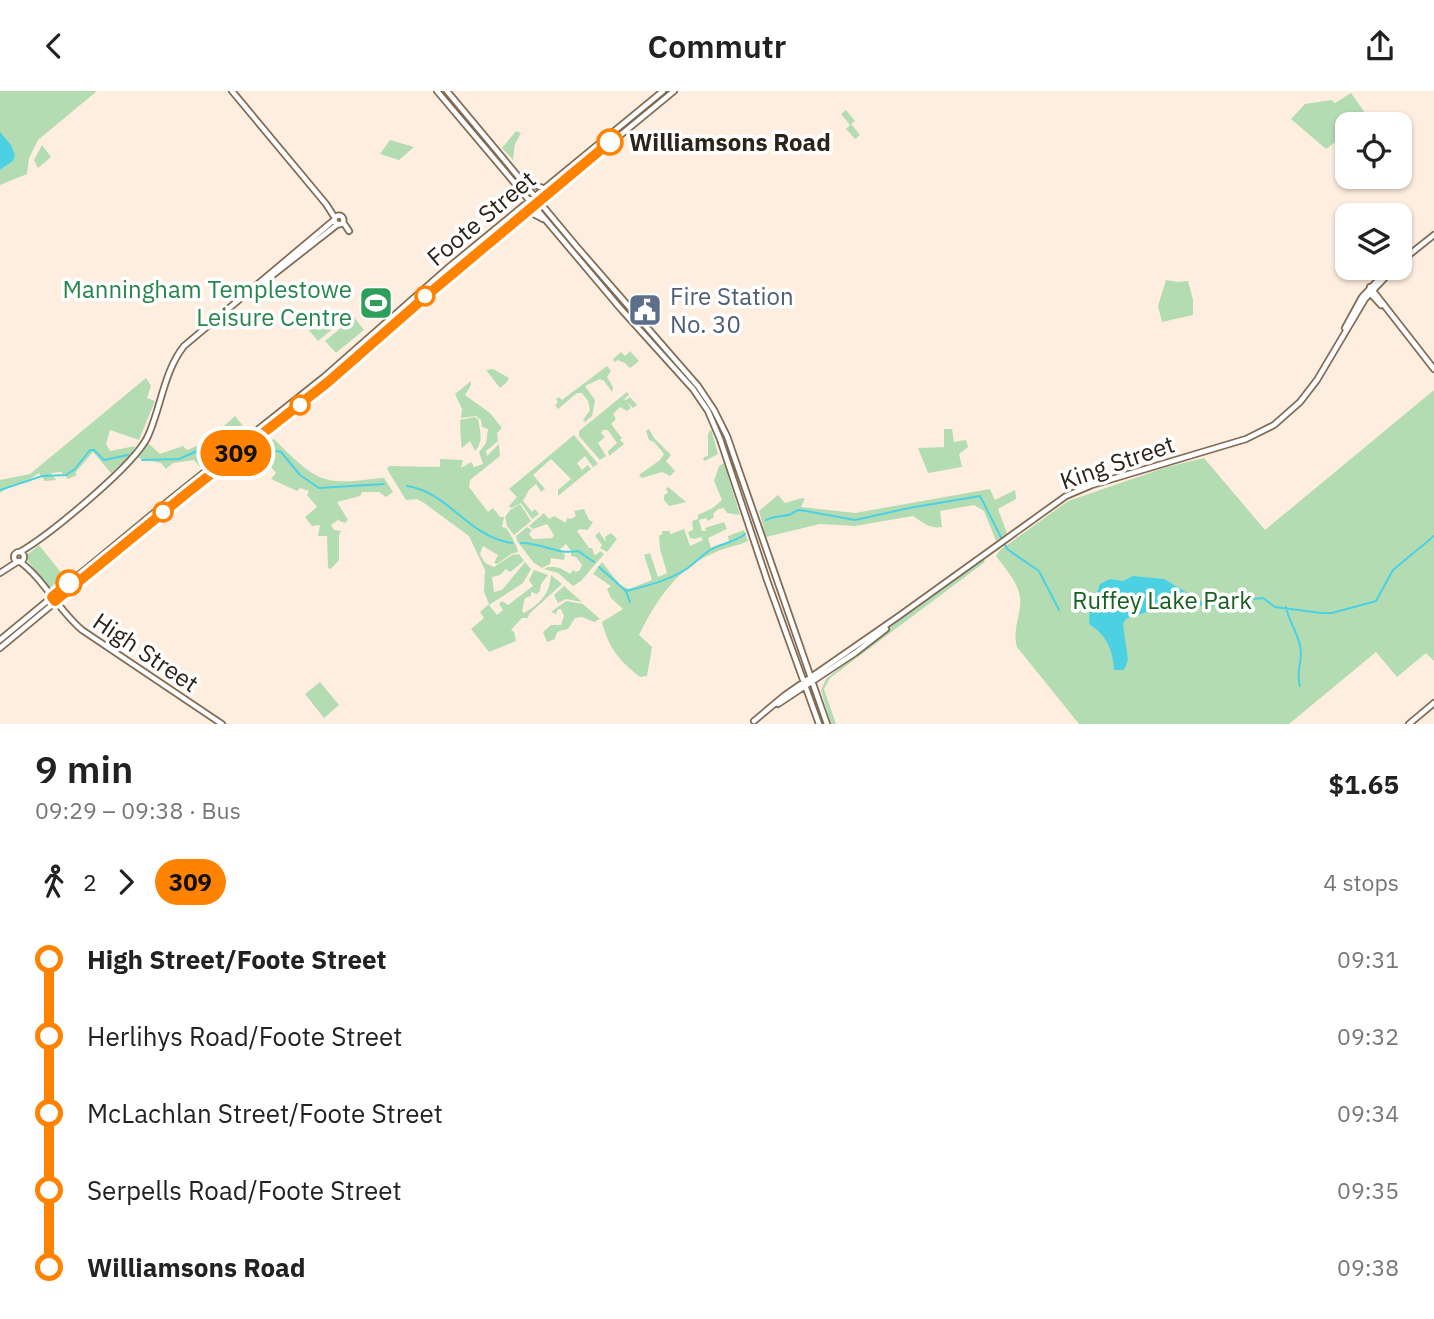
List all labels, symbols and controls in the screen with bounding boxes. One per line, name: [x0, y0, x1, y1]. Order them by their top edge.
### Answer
text: Commutr: [648, 25, 786, 67]
icon: back: [35, 27, 73, 65]
icon: share: [1361, 27, 1399, 65]
map controls: [1335, 112, 1412, 280]
button: locate: [1335, 112, 1412, 189]
place label: Williamsons Road: [629, 126, 831, 158]
marker: Williamsons Road: [597, 129, 623, 155]
street label: Foote Street: [420, 163, 542, 273]
button: layers: [1335, 203, 1412, 280]
place label: Manningham Templestowe Leisure Centre: [62, 273, 352, 333]
place label: Fire Station No. 30: [670, 280, 794, 340]
sports icon: Manningham Templestowe Leisure Centre: [357, 284, 395, 322]
unlabelled marker: [415, 286, 435, 306]
public building icon: Fire Station No. 30: [626, 291, 664, 329]
unlabelled marker: [290, 395, 310, 415]
street label: King Street: [1056, 427, 1178, 497]
line badge: 309: [196, 430, 276, 476]
text: 309: [214, 437, 258, 469]
unlabelled marker: [153, 502, 173, 522]
unlabelled marker: [56, 570, 82, 596]
park label: Ruffey Lake Park: [1072, 584, 1252, 616]
street label: High Street: [87, 605, 205, 699]
text: 9 min: [35, 744, 133, 793]
text: $1.65: [1329, 767, 1399, 801]
text: 09:29 – 09:38 · Bus: [35, 795, 241, 825]
icon: walk: [35, 863, 73, 901]
icon: forward: [107, 863, 145, 901]
text: 309: [169, 866, 212, 898]
text: 2: [83, 867, 97, 897]
text: 4 stops: [1323, 867, 1399, 897]
text: High Street/Foote Street: [87, 942, 387, 976]
text: 09:31: [1337, 944, 1399, 974]
text: Herlihys Road/Foote Street: [87, 1019, 402, 1053]
text: 09:32: [1337, 1021, 1399, 1051]
text: McLachlan Street/Foote Street: [87, 1096, 443, 1130]
text: 09:34: [1337, 1098, 1399, 1128]
text: Serpells Road/Foote Street: [87, 1173, 402, 1207]
text: 09:35: [1337, 1175, 1399, 1205]
text: Williamsons Road: [87, 1250, 306, 1284]
text: 09:38: [1337, 1252, 1399, 1282]

